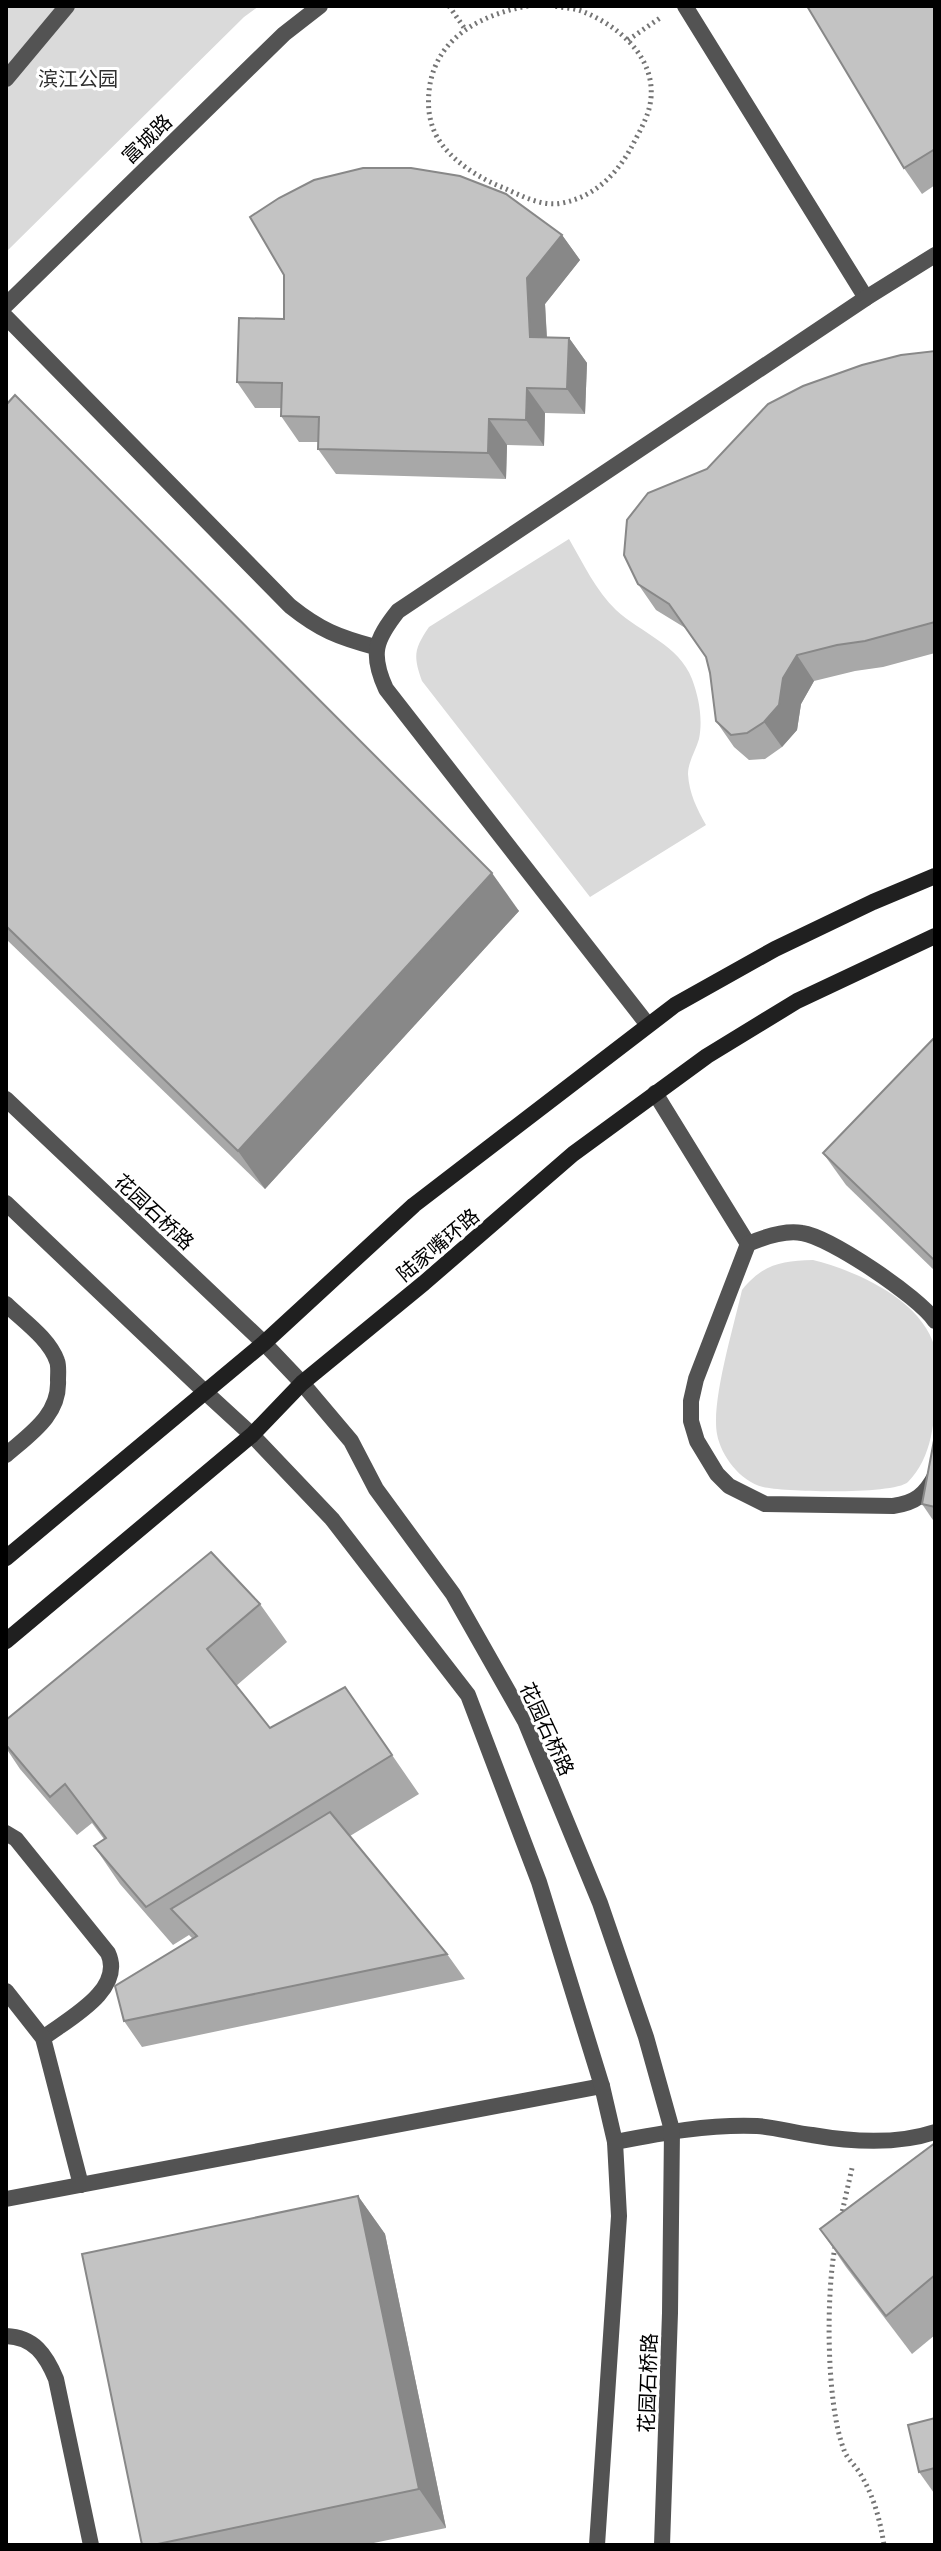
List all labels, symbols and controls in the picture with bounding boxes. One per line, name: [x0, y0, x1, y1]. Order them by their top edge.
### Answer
park label: 滨江公园: [38, 67, 118, 91]
street label: 富城路: [117, 110, 177, 168]
street label: 花园石桥路: [109, 1169, 199, 1255]
street label: 陆家嘴环路: [392, 1204, 484, 1286]
street label: 花园石桥路: [515, 1679, 579, 1779]
street label: 花园石桥路: [634, 2333, 662, 2433]

